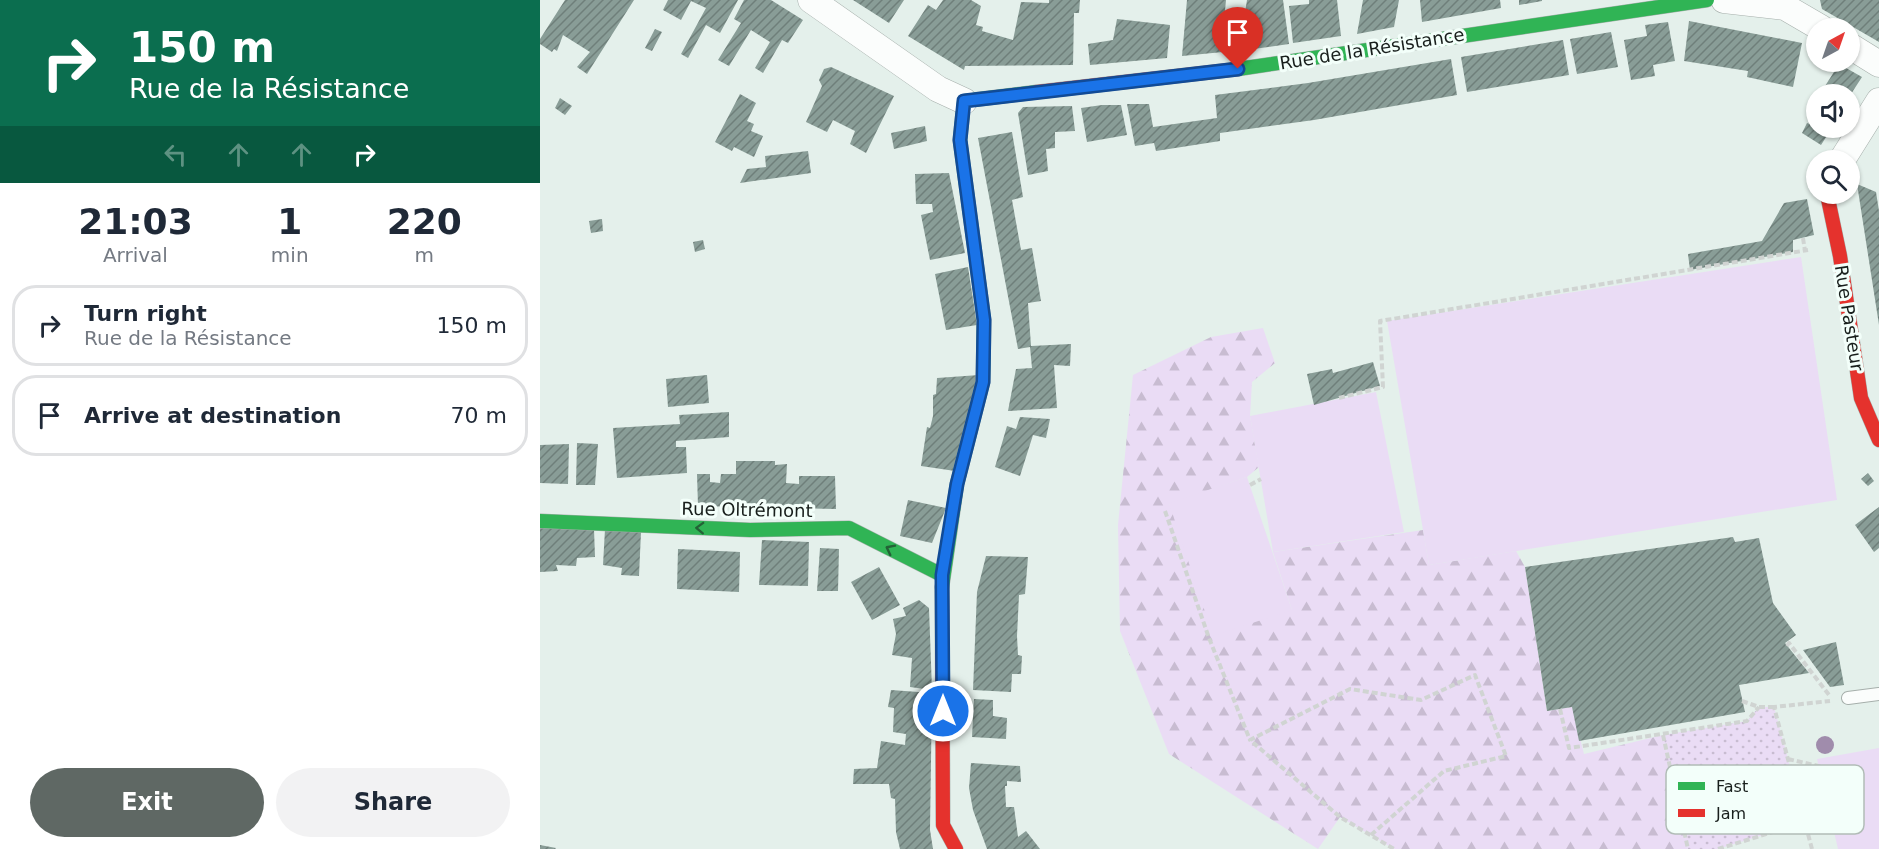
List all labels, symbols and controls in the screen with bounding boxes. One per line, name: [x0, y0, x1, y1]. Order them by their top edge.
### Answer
pin: [1212, 7, 1263, 69]
icon: arrive: [1221, 16, 1254, 49]
north arrow: [1806, 18, 1860, 72]
map controls: [1806, 18, 1860, 204]
text: 150 m: [129, 23, 275, 72]
icon: right: [30, 24, 108, 102]
street label: Rue de la Résistance: [1278, 24, 1466, 73]
text: Rue de la Résistance: [129, 73, 409, 104]
button: sound: [1806, 84, 1860, 138]
icon: left: [159, 138, 192, 171]
icon: ahead: [222, 138, 255, 171]
icon: ahead: [285, 138, 318, 171]
icon: right: [348, 138, 381, 171]
button: search: [1806, 150, 1860, 204]
text: 21:03: [78, 201, 193, 242]
text: 1: [277, 201, 302, 242]
text: 220: [387, 201, 462, 242]
text: Arrival: [103, 243, 168, 267]
text: min: [271, 243, 309, 267]
text: m: [415, 243, 434, 267]
street label: Rue Pasteur: [1831, 263, 1868, 373]
text: Turn right: [84, 301, 207, 326]
icon: right: [33, 309, 66, 342]
text: 150 m: [437, 313, 507, 338]
text: Rue de la Résistance: [84, 326, 292, 350]
icon: arrive: [33, 399, 66, 432]
text: Arrive at destination: [84, 403, 341, 428]
text: 70 m: [451, 403, 507, 428]
street label: Rue Oltrémont: [681, 498, 813, 521]
one-way arrow: [695, 521, 704, 534]
one-way arrow: [885, 544, 896, 556]
position arrow: [911, 679, 975, 743]
legend: [1666, 765, 1864, 834]
button: Exit: [30, 768, 264, 837]
button: Share: [276, 768, 510, 837]
text: Fast: [1716, 777, 1748, 796]
text: Jam: [1715, 804, 1746, 823]

